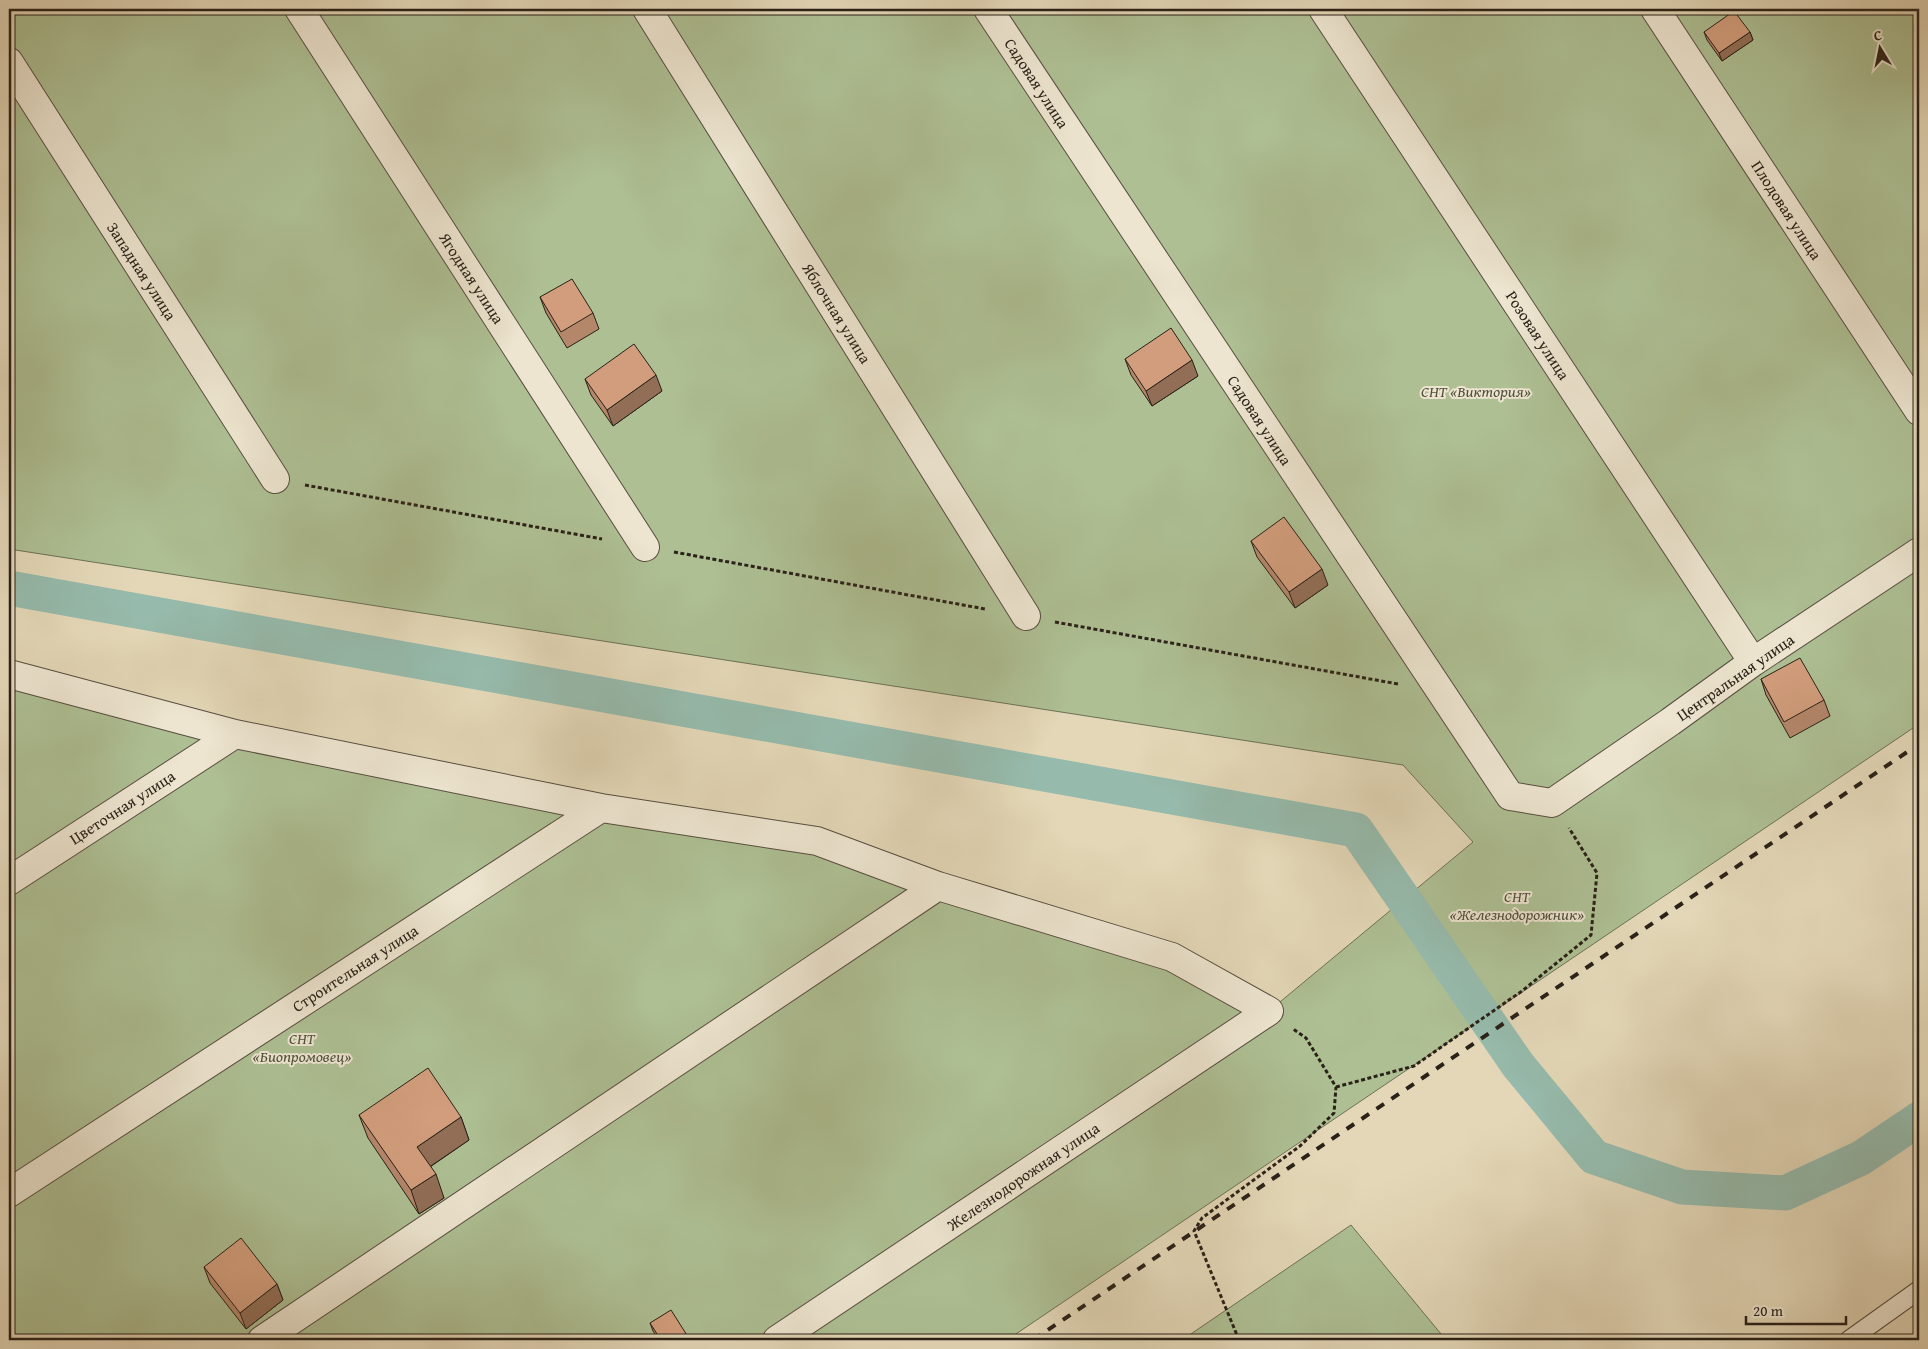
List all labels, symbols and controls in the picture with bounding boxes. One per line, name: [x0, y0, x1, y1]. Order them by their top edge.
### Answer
north arrow: [1856, 22, 1906, 72]
text: С: [1872, 25, 1883, 46]
street label: Садовая улица: [999, 33, 1075, 133]
street label: Плодовая улица: [1746, 156, 1828, 265]
street label: Западная улица: [101, 217, 183, 325]
street label: Ягодная улица: [433, 227, 511, 329]
street label: Яблочная улица: [796, 257, 878, 368]
street label: Розовая улица: [1500, 286, 1576, 385]
street label: Садовая улица: [1222, 370, 1298, 470]
park label: СНТ «Виктория»: [1421, 379, 1531, 403]
street label: Центральная улица: [1671, 627, 1799, 727]
street label: Цветочная улица: [64, 764, 180, 850]
park label: СНТ «Железнодорожник»: [1450, 884, 1584, 926]
street label: Строительная улица: [287, 918, 423, 1018]
park label: СНТ «Биопромовец»: [253, 1026, 351, 1068]
street label: Железнодорожная улица: [941, 1116, 1104, 1237]
scale bar: [1746, 1294, 1846, 1326]
text: 20 m: [1753, 1300, 1784, 1321]

